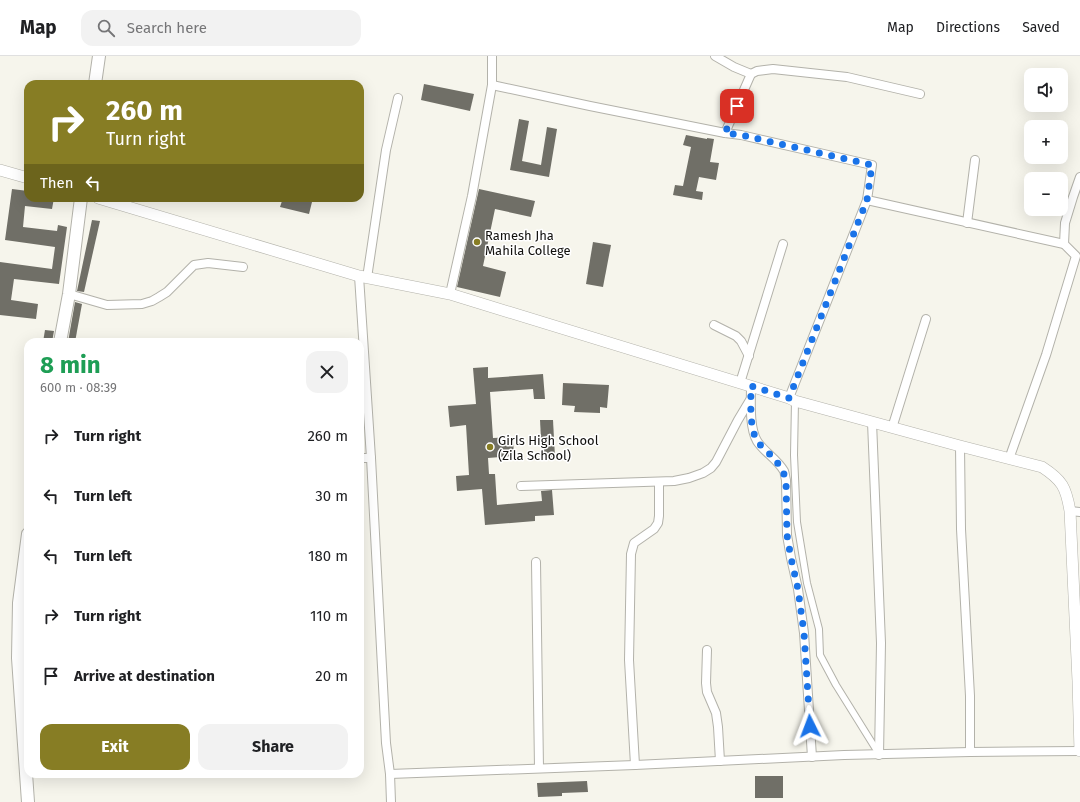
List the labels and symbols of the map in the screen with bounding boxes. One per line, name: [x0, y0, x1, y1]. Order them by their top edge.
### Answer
pin: [720, 89, 754, 123]
place label: Ramesh Jha Mahila College: [485, 228, 571, 258]
marker: Ramesh Jha Mahila College: [472, 237, 482, 247]
place label: Girls High School (Zila School): [498, 433, 599, 463]
marker: Girls High School (Zila School): [485, 442, 495, 452]
position arrow: [789, 705, 831, 747]

